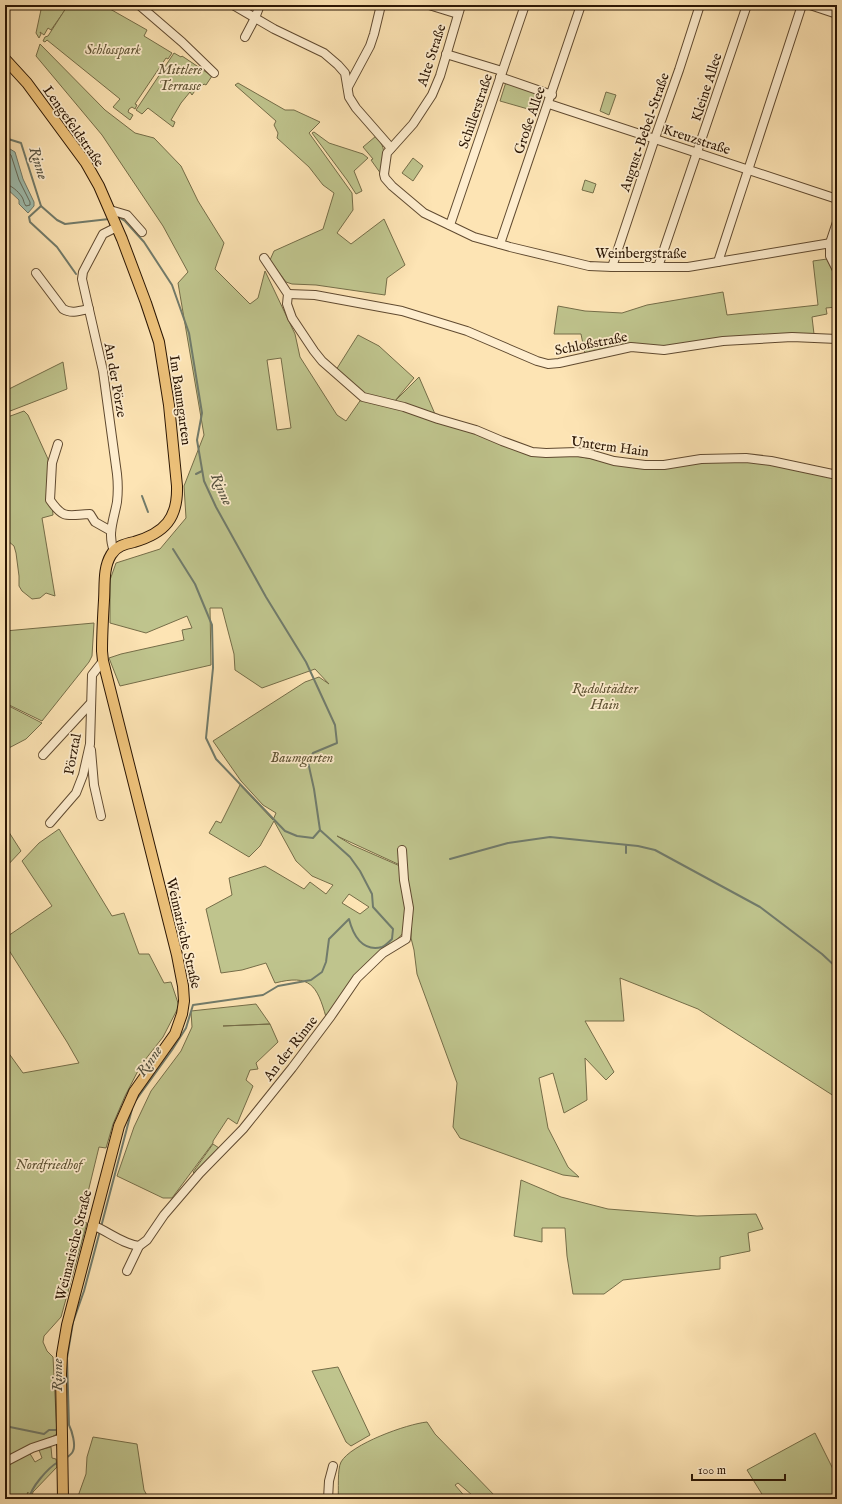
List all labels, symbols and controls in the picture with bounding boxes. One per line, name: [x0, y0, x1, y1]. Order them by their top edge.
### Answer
street label: Alte Straße: [413, 21, 451, 90]
park label: Schlosspark: [85, 41, 141, 59]
street label: Kleine Allee: [687, 50, 727, 124]
park label: Mittlere Terrasse: [158, 61, 203, 95]
street label: August-Bebel-Straße: [616, 70, 674, 195]
street label: Schillerstraße: [455, 71, 497, 151]
street label: Lengefeldstraße: [38, 82, 108, 171]
street label: Große Allee: [510, 84, 550, 157]
street label: Kreuzstraße: [661, 121, 733, 160]
water label: Rinne: [25, 144, 52, 182]
street label: Weinbergstraße: [595, 245, 687, 263]
street label: Schloßstraße: [553, 328, 630, 360]
street label: An der Pörze: [99, 340, 131, 419]
street label: Im Baumgarten: [165, 354, 195, 447]
street label: Unterm Hain: [570, 433, 650, 461]
water label: Rinne: [206, 470, 237, 508]
park label: Rudolstädter Hain: [572, 680, 639, 714]
street label: Pörztal: [60, 732, 86, 776]
park label: Baumgarten: [271, 749, 333, 768]
street label: Weimarische Straße: [162, 876, 205, 991]
street label: An der Rinne: [259, 1012, 322, 1086]
water label: Rinne: [132, 1042, 167, 1080]
park label: Nordfriedhof: [15, 1156, 86, 1174]
street label: Weimarische Straße: [52, 1188, 97, 1302]
water label: Rinne: [48, 1358, 67, 1392]
scale bar: [692, 1456, 785, 1482]
text: 100 m: [698, 1463, 726, 1478]

